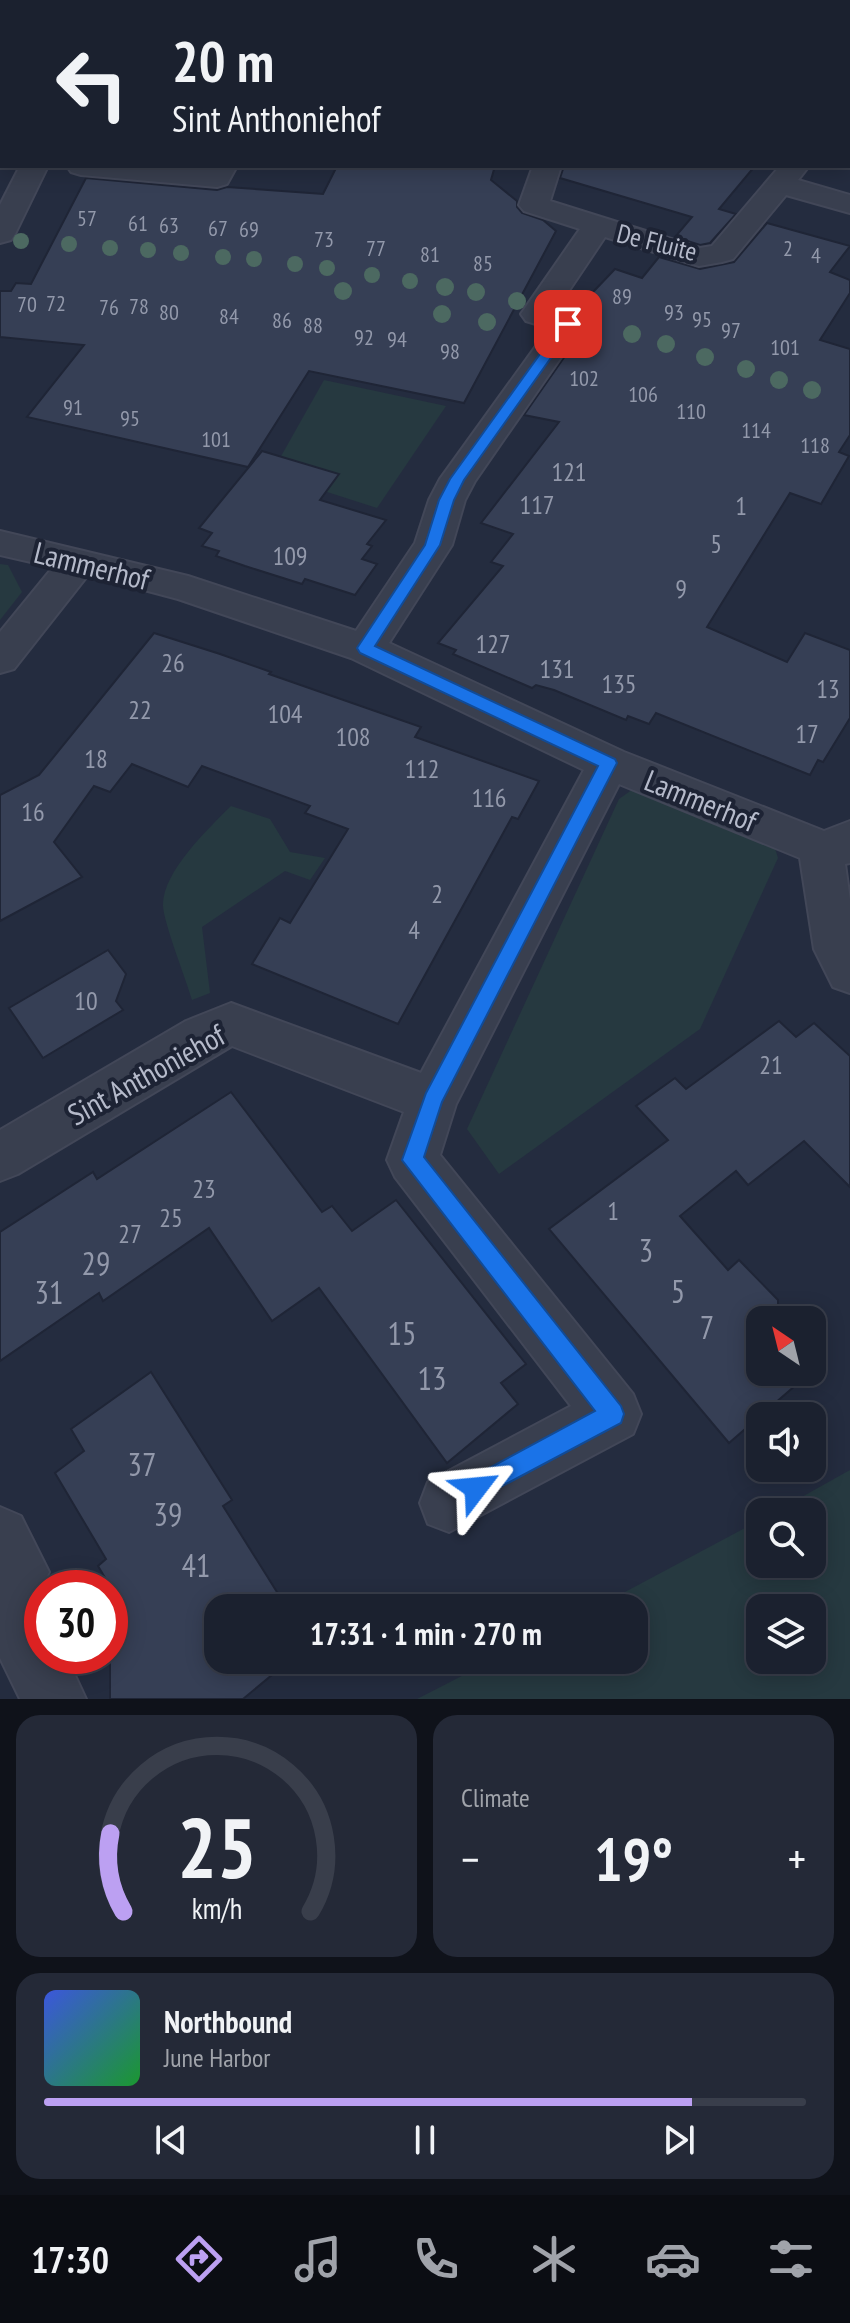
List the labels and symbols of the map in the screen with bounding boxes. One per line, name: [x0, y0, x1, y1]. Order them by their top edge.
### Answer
house number: 57: [77, 204, 97, 232]
house number: 61: [128, 209, 148, 237]
house number: 63: [159, 211, 179, 239]
house number: 67: [208, 214, 228, 242]
house number: 69: [239, 215, 259, 243]
street label: De Fluite: [614, 216, 700, 268]
house number: 73: [314, 225, 334, 253]
house number: 77: [366, 234, 386, 262]
house number: 2: [783, 234, 793, 262]
house number: 81: [420, 240, 440, 268]
house number: 4: [811, 241, 821, 269]
house number: 85: [473, 249, 493, 277]
house number: 89: [612, 282, 632, 310]
house number: 72: [46, 289, 66, 317]
house number: 70: [17, 290, 37, 318]
pin: [534, 290, 602, 358]
house number: 78: [129, 292, 149, 320]
house number: 76: [99, 293, 119, 321]
house number: 80: [159, 298, 179, 326]
house number: 93: [664, 298, 684, 326]
house number: 84: [219, 302, 239, 330]
house number: 95: [692, 305, 712, 333]
house number: 86: [272, 306, 292, 334]
house number: 88: [303, 311, 323, 339]
house number: 97: [721, 316, 741, 344]
house number: 92: [354, 323, 374, 351]
house number: 94: [387, 325, 407, 353]
house number: 101: [770, 333, 800, 361]
house number: 98: [440, 337, 460, 365]
house number: 102: [569, 364, 599, 392]
house number: 106: [628, 380, 658, 408]
house number: 91: [63, 393, 83, 421]
house number: 110: [676, 397, 706, 425]
house number: 95: [120, 404, 140, 432]
house number: 114: [741, 416, 771, 444]
house number: 101: [201, 425, 231, 453]
house number: 118: [800, 431, 830, 459]
house number: 121: [551, 455, 587, 488]
house number: 117: [519, 488, 555, 521]
house number: 1: [735, 489, 747, 522]
house number: 5: [710, 527, 722, 560]
street label: Lammerhof: [30, 532, 155, 598]
house number: 109: [272, 539, 308, 572]
house number: 9: [675, 572, 687, 605]
house number: 127: [475, 627, 511, 660]
house number: 26: [161, 646, 185, 679]
house number: 131: [539, 652, 575, 685]
house number: 135: [601, 667, 637, 700]
house number: 13: [816, 672, 840, 705]
house number: 22: [128, 693, 152, 726]
house number: 104: [267, 697, 303, 730]
house number: 17: [795, 717, 819, 750]
house number: 108: [335, 720, 371, 753]
house number: 18: [84, 742, 108, 775]
house number: 112: [404, 752, 440, 785]
street label: Lammerhof: [639, 760, 764, 841]
house number: 116: [471, 781, 507, 814]
house number: 16: [21, 795, 45, 828]
house number: 2: [431, 877, 443, 910]
house number: 4: [408, 913, 420, 946]
house number: 10: [74, 984, 98, 1017]
street label: Sint Anthoniehof: [61, 1014, 233, 1133]
house number: 21: [759, 1048, 783, 1081]
house number: 23: [192, 1172, 216, 1205]
house number: 1: [607, 1194, 619, 1227]
house number: 25: [159, 1201, 183, 1234]
house number: 27: [118, 1217, 142, 1250]
house number: 3: [639, 1229, 653, 1271]
house number: 29: [82, 1242, 110, 1284]
house number: 5: [671, 1270, 685, 1312]
house number: 31: [35, 1271, 63, 1313]
house number: 7: [700, 1306, 714, 1348]
north arrow: [746, 1306, 826, 1386]
house number: 15: [388, 1312, 416, 1354]
house number: 13: [418, 1357, 446, 1399]
house number: 37: [128, 1443, 156, 1485]
position arrow: [434, 1446, 518, 1530]
house number: 39: [154, 1493, 182, 1535]
house number: 41: [182, 1544, 210, 1586]
speed limit sign: 30: [24, 1570, 128, 1674]

